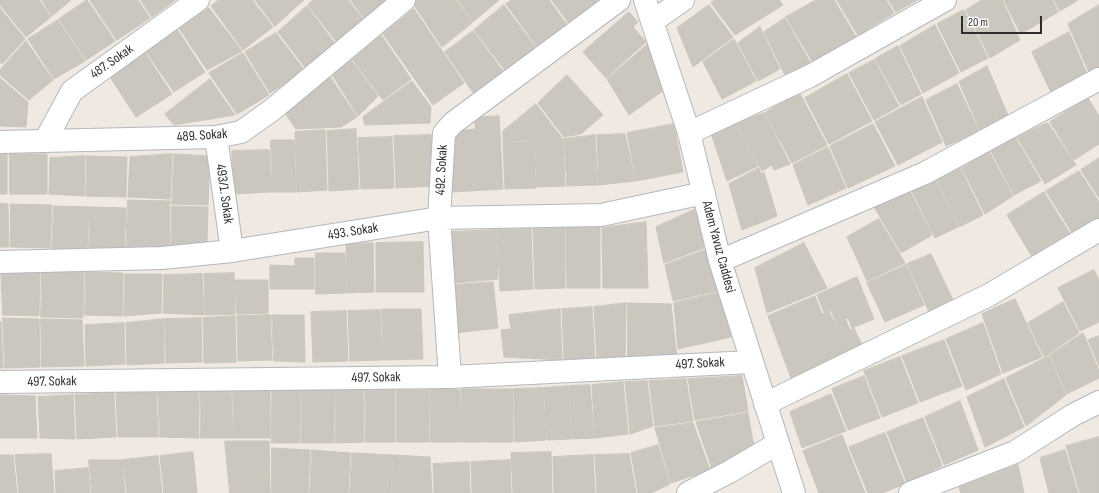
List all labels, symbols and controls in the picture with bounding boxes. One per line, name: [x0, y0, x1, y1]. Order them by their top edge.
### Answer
scale bar: [963, 8, 1044, 34]
text: 20 m: [968, 15, 988, 30]
street label: 487. Sokak: [87, 41, 137, 83]
street label: 489. Sokak: [176, 126, 228, 146]
street label: 492. Sokak: [432, 144, 452, 196]
street label: 493/1. Sokak: [212, 163, 236, 225]
street label: Adem Yavuz Caddesi: [698, 199, 738, 295]
street label: 493. Sokak: [327, 220, 379, 244]
street label: 497. Sokak: [675, 354, 725, 374]
street label: 497. Sokak: [351, 369, 401, 387]
street label: 497. Sokak: [27, 373, 77, 391]

